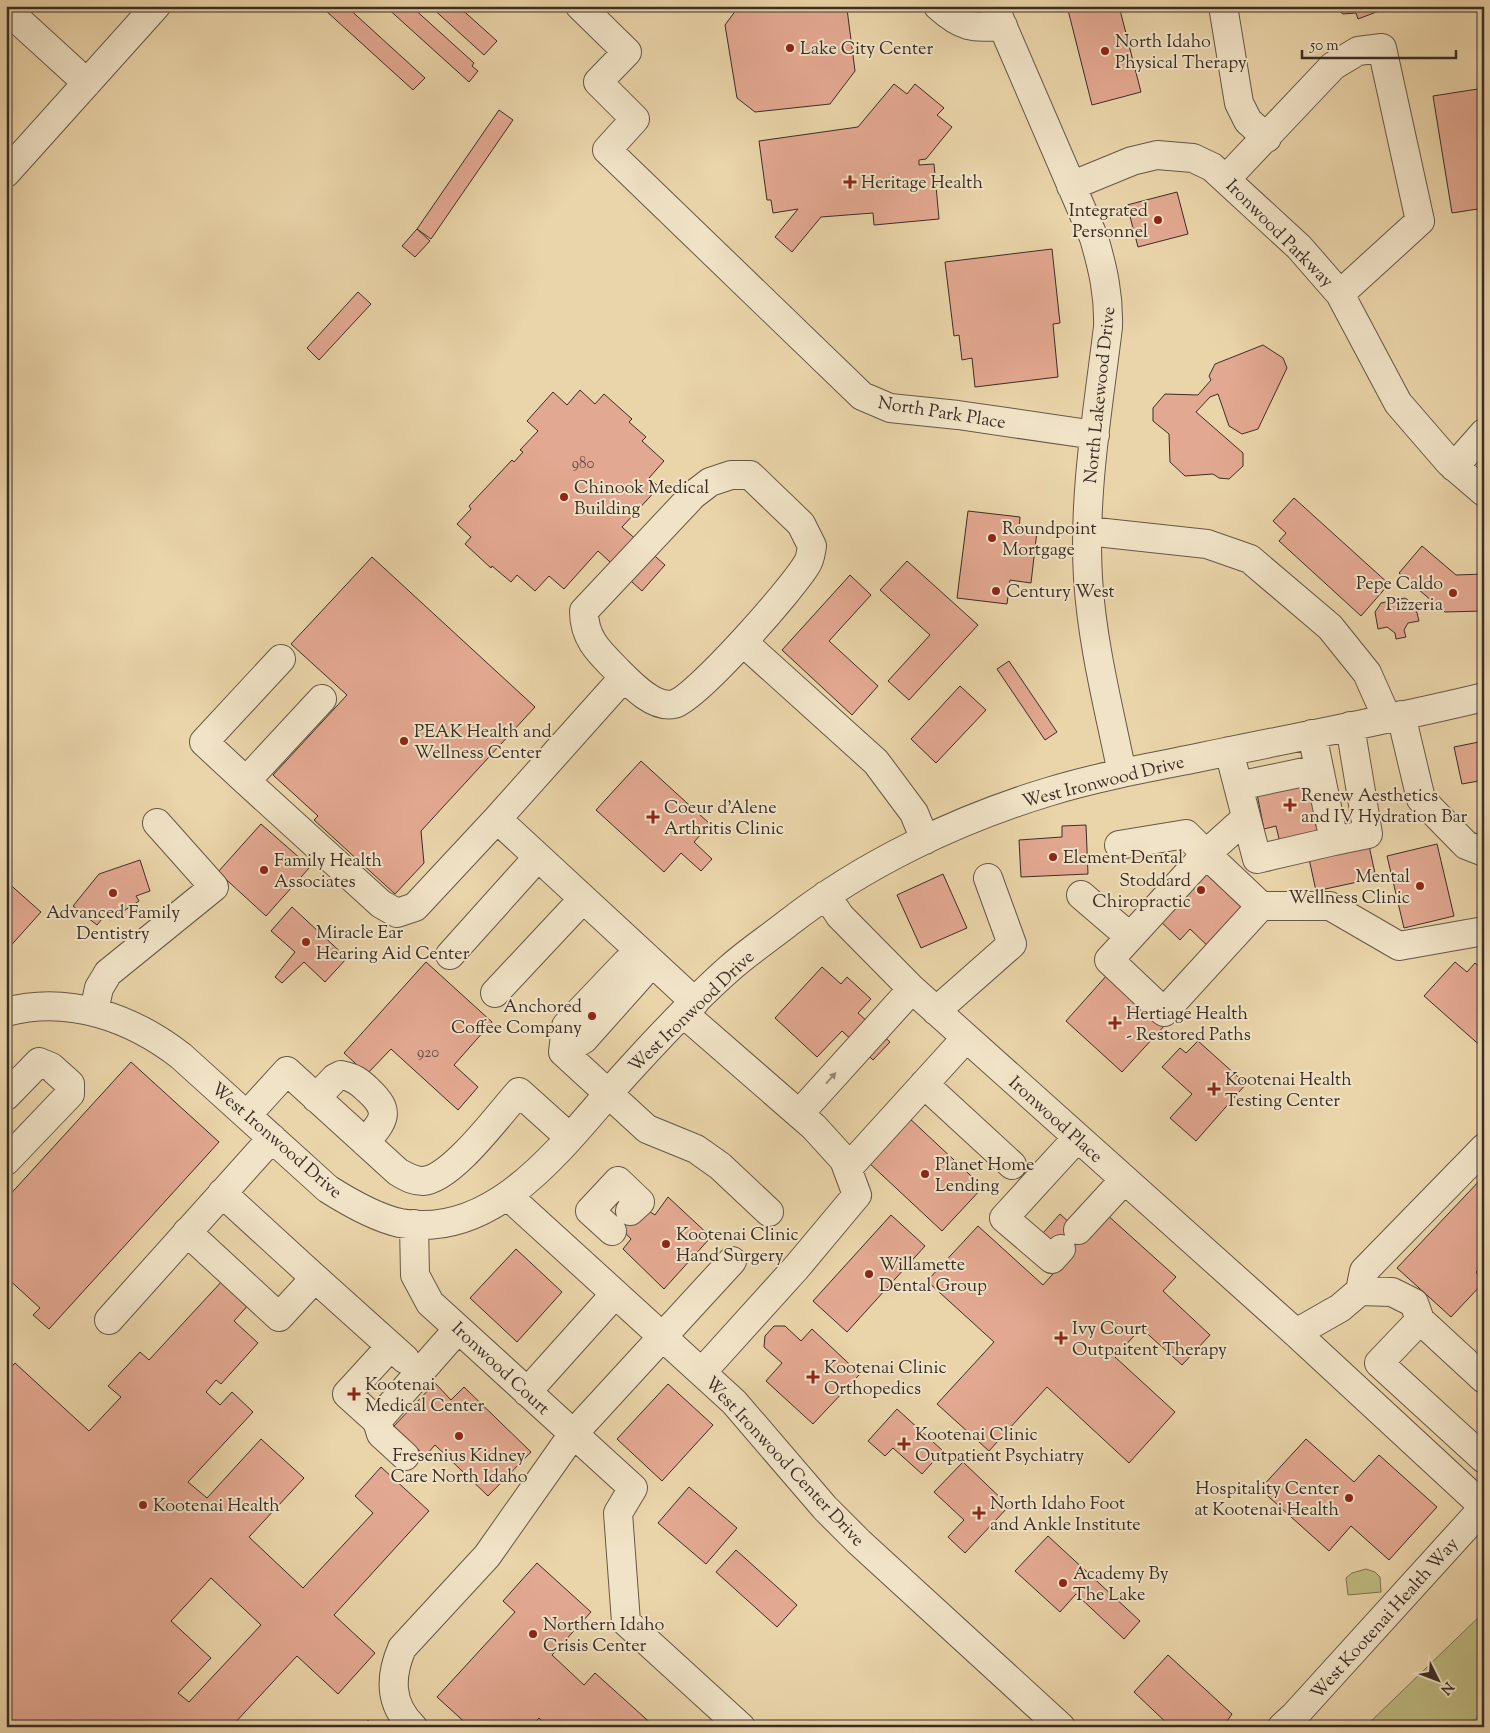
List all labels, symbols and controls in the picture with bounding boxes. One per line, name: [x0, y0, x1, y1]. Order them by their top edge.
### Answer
scale bar: [1302, 28, 1456, 60]
place label: North Idaho Physical Therapy: [1115, 30, 1247, 77]
text: 50 m: [1309, 36, 1339, 57]
place label: Lake City Center: [800, 37, 933, 63]
marker: Lake City Center: [784, 42, 796, 54]
marker: North Idaho Physical Therapy: [1099, 45, 1111, 57]
place label: Heritage Health: [861, 171, 983, 197]
street label: Ironwood Parkway: [1219, 174, 1339, 294]
marker: Heritage Health: [843, 175, 857, 189]
place label: Integrated Personnel: [1069, 199, 1148, 246]
marker: Integrated Personnel: [1152, 214, 1164, 226]
street label: North Lakewood Drive: [1079, 305, 1123, 485]
street label: North Park Place: [876, 391, 1008, 437]
house number: 980: [572, 454, 594, 475]
place label: Chinook Medical Building: [574, 476, 709, 523]
marker: Chinook Medical Building: [558, 491, 570, 503]
place label: Roundpoint Mortgage: [1002, 517, 1097, 564]
marker: Roundpoint Mortgage: [986, 532, 998, 544]
place label: Pepe Caldo Pizzeria: [1356, 572, 1443, 619]
place label: Century West: [1006, 580, 1115, 606]
marker: Century West: [990, 585, 1002, 597]
marker: Pepe Caldo Pizzeria: [1447, 587, 1459, 599]
place label: PEAK Health and Wellness Center: [414, 720, 552, 767]
marker: PEAK Health and Wellness Center: [398, 735, 410, 747]
street label: West Ironwood Drive: [1020, 750, 1187, 816]
place label: Renew Aesthetics and IV Hydration Bar: [1301, 784, 1468, 831]
place label: Coeur d'Alene Arthritis Clinic: [664, 796, 784, 843]
marker: Renew Aesthetics and IV Hydration Bar: [1283, 798, 1297, 812]
marker: Coeur d'Alene Arthritis Clinic: [646, 810, 660, 824]
place label: Element Dental: [1063, 846, 1183, 872]
place label: Family Health Associates: [274, 849, 383, 896]
marker: Element Dental: [1047, 851, 1059, 863]
marker: Family Health Associates: [258, 864, 270, 876]
place label: Mental Wellness Clinic: [1288, 865, 1410, 912]
place label: Stoddard Chiropractic: [1092, 869, 1191, 916]
marker: Mental Wellness Clinic: [1414, 880, 1426, 892]
marker: Stoddard Chiropractic: [1195, 884, 1207, 896]
marker: Advanced Family Dentistry: [107, 887, 119, 899]
place label: Advanced Family Dentistry: [46, 901, 180, 948]
place label: Miracle Ear Hearing Aid Center: [316, 921, 470, 968]
marker: Miracle Ear Hearing Aid Center: [300, 936, 312, 948]
street label: West Ironwood Drive: [624, 945, 761, 1080]
place label: Anchored Coffee Company: [451, 995, 582, 1042]
place label: Hertiage Health - Restored Paths: [1126, 1002, 1251, 1049]
marker: Anchored Coffee Company: [586, 1010, 598, 1022]
marker: Hertiage Health - Restored Paths: [1108, 1016, 1122, 1030]
house number: 920: [417, 1043, 439, 1064]
place label: Kootenai Health Testing Center: [1225, 1068, 1352, 1115]
one-way arrow: [826, 1071, 837, 1084]
street label: Ironwood Place: [1002, 1071, 1108, 1170]
street label: West Ironwood Drive: [204, 1077, 347, 1206]
marker: Kootenai Health Testing Center: [1207, 1082, 1221, 1096]
place label: Planet Home Lending: [935, 1153, 1034, 1200]
marker: Planet Home Lending: [919, 1168, 931, 1180]
place label: Kootenai Clinic Hand Surgery: [676, 1223, 799, 1270]
marker: Kootenai Clinic Hand Surgery: [660, 1238, 672, 1250]
place label: Willamette Dental Group: [879, 1253, 987, 1300]
marker: Willamette Dental Group: [863, 1268, 875, 1280]
street label: Ironwood Court: [445, 1317, 555, 1422]
place label: Ivy Court Outpaitent Therapy: [1072, 1317, 1227, 1364]
marker: Ivy Court Outpaitent Therapy: [1054, 1331, 1068, 1345]
place label: Kootenai Clinic Orthopedics: [824, 1356, 947, 1403]
marker: Kootenai Clinic Orthopedics: [806, 1370, 820, 1384]
street label: West Ironwood Center Drive: [698, 1372, 870, 1553]
place label: Kootenai Medical Center: [365, 1373, 485, 1420]
marker: Kootenai Medical Center: [347, 1387, 361, 1401]
place label: Kootenai Clinic Outpatient Psychiatry: [915, 1423, 1084, 1470]
marker: Fresenius Kidney Care North Idaho: [453, 1430, 465, 1442]
marker: Kootenai Clinic Outpatient Psychiatry: [897, 1437, 911, 1451]
place label: Fresenius Kidney Care North Idaho: [390, 1444, 528, 1491]
place label: Hospitality Center at Kootenai Health: [1194, 1477, 1339, 1524]
place label: North Idaho Foot and Ankle Institute: [990, 1492, 1141, 1539]
marker: Hospitality Center at Kootenai Health: [1343, 1492, 1355, 1504]
place label: Kootenai Health: [153, 1494, 280, 1520]
marker: Kootenai Health: [137, 1499, 149, 1511]
marker: North Idaho Foot and Ankle Institute: [972, 1506, 986, 1520]
street label: West Kootenai Health Way: [1305, 1533, 1465, 1706]
place label: Academy By The Lake: [1073, 1562, 1169, 1609]
marker: Academy By The Lake: [1057, 1577, 1069, 1589]
place label: Northern Idaho Crisis Center: [543, 1613, 665, 1660]
marker: Northern Idaho Crisis Center: [527, 1628, 539, 1640]
north arrow: [1412, 1656, 1462, 1706]
text: N: [1435, 1677, 1457, 1698]

